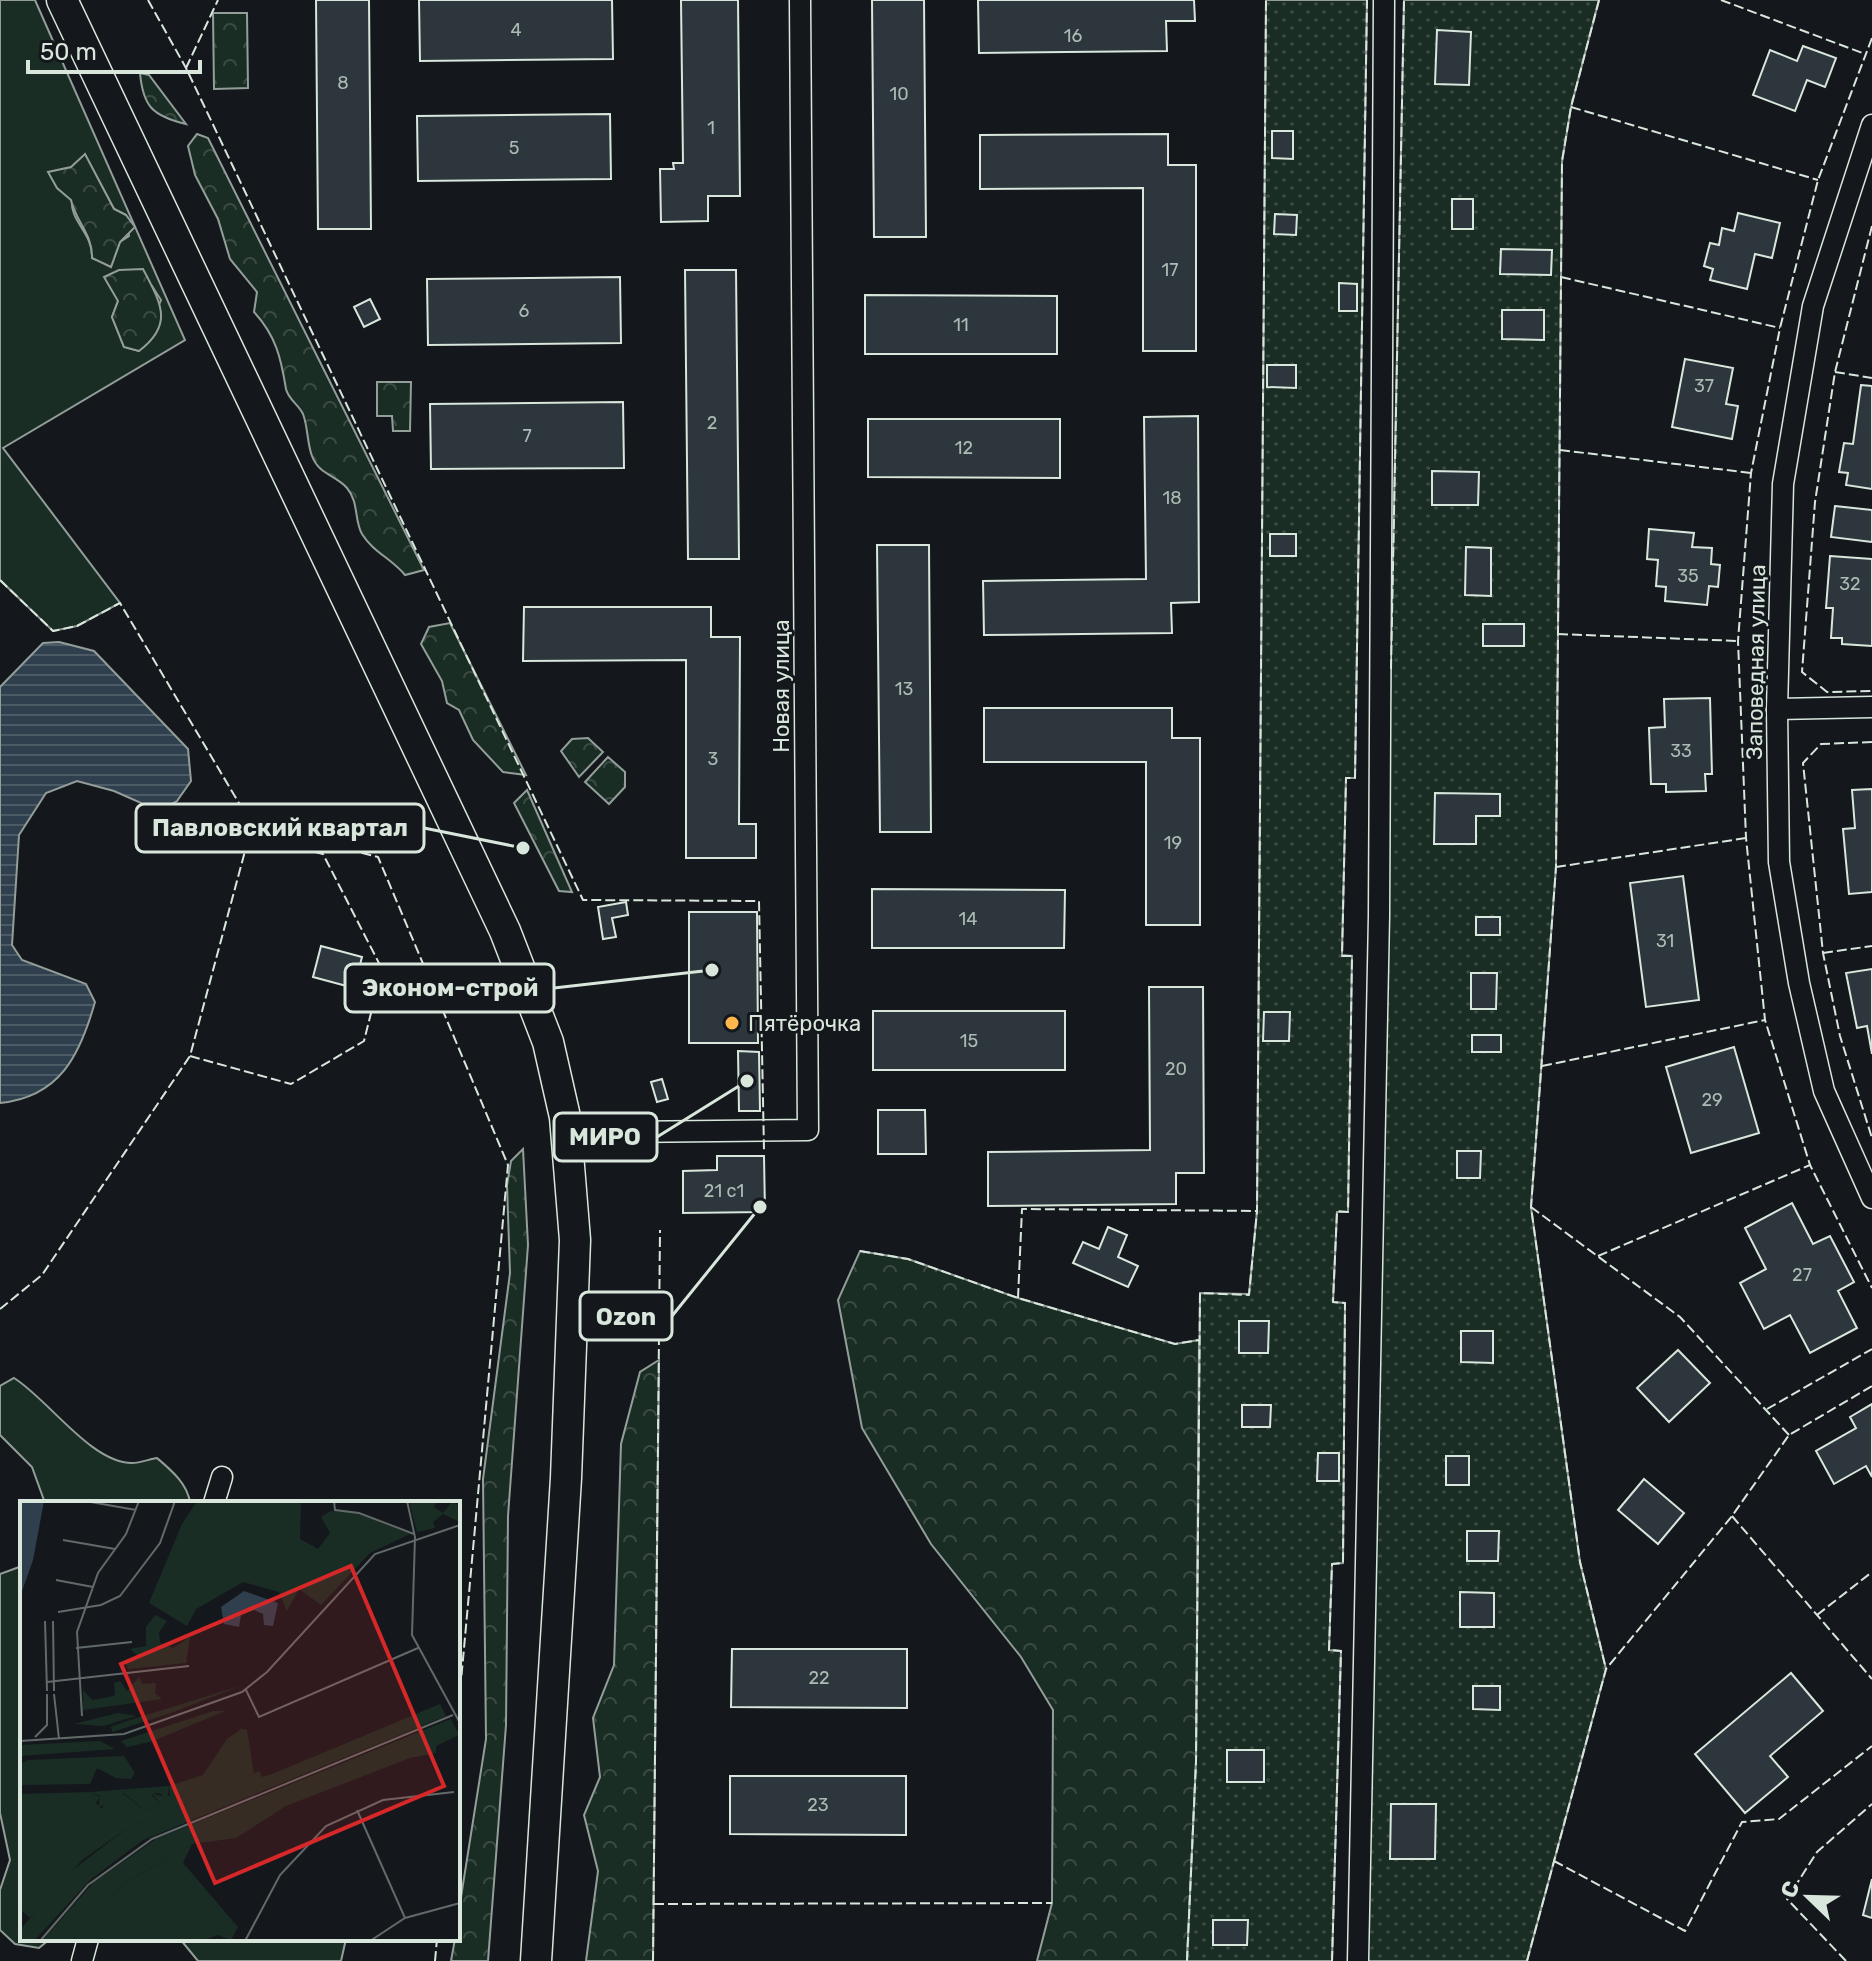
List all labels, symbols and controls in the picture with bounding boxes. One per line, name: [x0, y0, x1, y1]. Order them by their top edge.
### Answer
house number: 4: [510, 19, 522, 41]
scale bar: [28, 24, 200, 74]
house number: 16: [1064, 25, 1082, 47]
text: 50 m: [40, 38, 97, 66]
house number: 8: [337, 72, 349, 94]
house number: 10: [889, 83, 909, 105]
house number: 1: [707, 117, 715, 139]
house number: 5: [509, 137, 519, 159]
house number: 17: [1162, 259, 1178, 281]
house number: 6: [519, 300, 530, 322]
house number: 11: [953, 314, 969, 336]
house number: 37: [1694, 375, 1714, 397]
house number: 2: [707, 412, 717, 434]
house number: 7: [522, 425, 532, 447]
house number: 12: [955, 437, 973, 459]
house number: 18: [1162, 487, 1182, 509]
street label: Заповедная улица: [1741, 564, 1771, 760]
house number: 35: [1677, 565, 1699, 587]
house number: 32: [1839, 573, 1861, 595]
street label: Новая улица: [768, 619, 795, 753]
house number: 13: [895, 678, 913, 700]
house number: 33: [1670, 740, 1692, 762]
house number: 3: [708, 748, 718, 770]
callout: Павловский квартал: [136, 804, 424, 852]
text: Павловский квартал: [152, 814, 408, 842]
house number: 19: [1164, 832, 1182, 854]
house number: 14: [959, 908, 977, 930]
house number: 31: [1656, 930, 1674, 952]
callout: Эконом-строй: [345, 964, 554, 1012]
text: Эконом-строй: [362, 974, 538, 1002]
place label: Пятёрочка: [748, 1010, 861, 1037]
marker: Пятёрочка: [723, 1014, 741, 1032]
house number: 15: [960, 1030, 978, 1052]
house number: 20: [1165, 1058, 1187, 1080]
house number: 29: [1701, 1089, 1723, 1111]
callout: МИРО: [554, 1113, 657, 1161]
text: МИРО: [569, 1123, 641, 1151]
house number: 21 с1: [704, 1180, 744, 1202]
house number: 27: [1792, 1264, 1812, 1286]
callout: Ozon: [580, 1292, 672, 1340]
text: Ozon: [596, 1303, 656, 1331]
inset map: [20, 1501, 460, 1941]
house number: 22: [808, 1667, 830, 1689]
house number: 23: [807, 1794, 829, 1816]
north arrow: [1768, 1857, 1848, 1937]
text: С: [1775, 1877, 1805, 1902]

